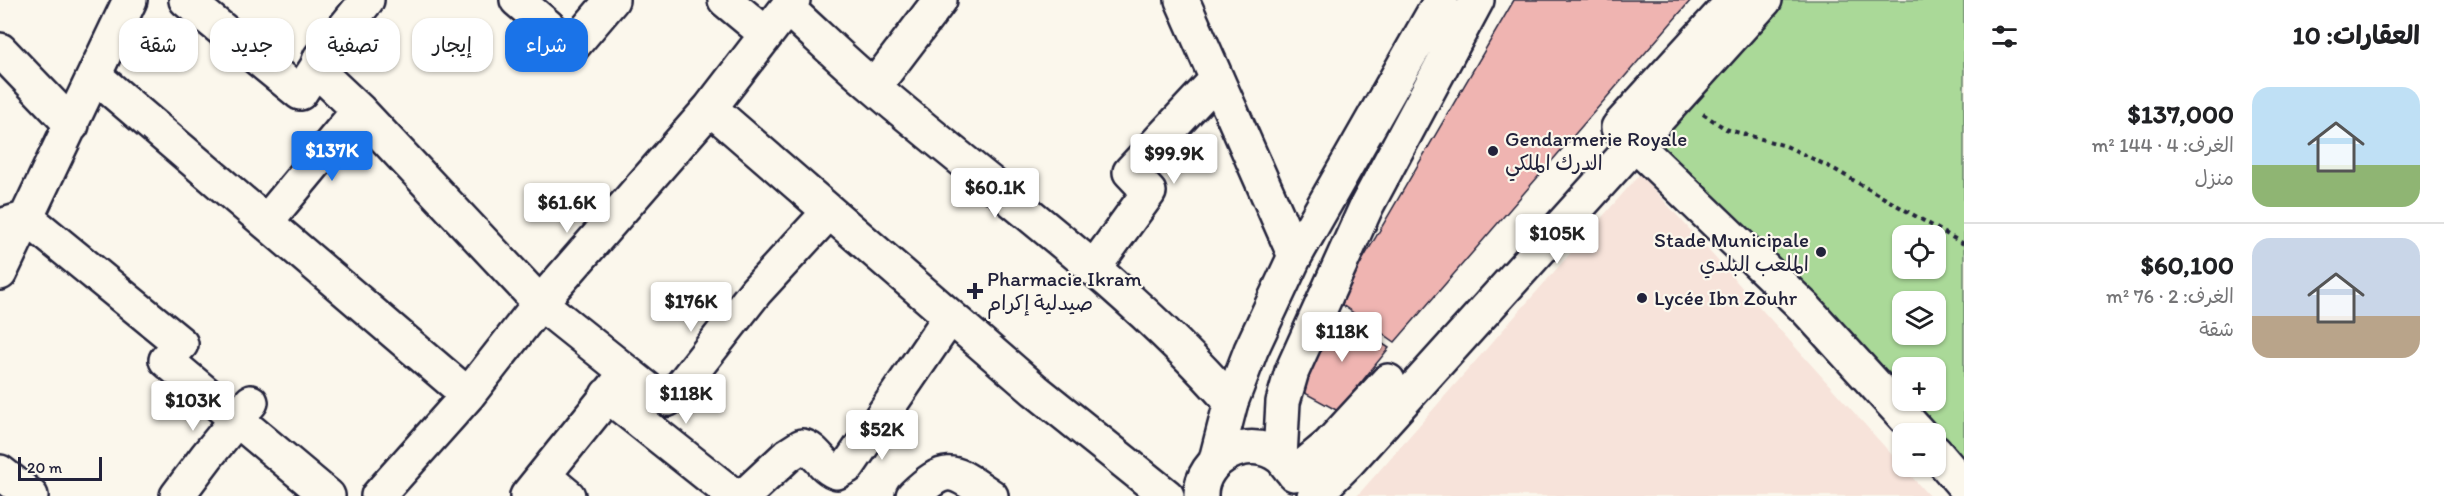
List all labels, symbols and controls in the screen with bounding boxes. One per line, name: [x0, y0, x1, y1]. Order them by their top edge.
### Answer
chip: شقة: [119, 18, 198, 72]
chip: جديد: [210, 18, 294, 72]
chip: تصفية: [306, 18, 400, 72]
chip: إيجار: [412, 18, 493, 72]
chip: شراء: [505, 18, 588, 72]
text: العقارات: 10: [2293, 19, 2420, 51]
icon: filters: [1988, 20, 2021, 53]
text: $137,000: [2127, 98, 2234, 130]
icon: home: [2300, 111, 2372, 183]
place label: Gendarmerie Royale الدرك الملكي: [1505, 126, 1687, 182]
pin: $137K: [290, 131, 374, 182]
text: الغرف: 4 · 144 m²: [2092, 133, 2234, 157]
pin: $99.9K: [1125, 134, 1223, 185]
text: $137K: [305, 138, 359, 162]
text: $99.9K: [1144, 141, 1204, 165]
marker: Gendarmerie Royale الدرك الملكي: [1486, 144, 1500, 158]
text: منزل: [2195, 166, 2234, 190]
pin: $60.1K: [946, 168, 1044, 219]
text: $60.1K: [965, 175, 1025, 199]
pin: $61.6K: [518, 183, 616, 234]
text: $61.6K: [538, 190, 596, 214]
pin: $105K: [1515, 214, 1599, 265]
text: $105K: [1529, 221, 1585, 245]
map controls: [1892, 225, 1946, 477]
button: locate: [1892, 225, 1946, 279]
place label: Stade Municipale الملعب البلدي: [1654, 227, 1809, 279]
marker: Stade Municipale الملعب البلدي: [1814, 245, 1828, 259]
text: $60,100: [2141, 249, 2234, 281]
icon: home: [2300, 262, 2372, 334]
place label: Pharmacie Ikram صيدلية إكرام: [987, 266, 1142, 319]
pin: $176K: [649, 282, 733, 333]
marker: Pharmacie Ikram صيدلية إكرام: [968, 284, 982, 298]
text: الغرف: 2 · 76 m²: [2106, 284, 2234, 308]
place label: Lycée Ibn Zouhr: [1654, 285, 1798, 310]
text: $176K: [665, 289, 717, 313]
marker: Lycée Ibn Zouhr: [1635, 291, 1649, 305]
button: layers: [1892, 291, 1946, 345]
pin: $118K: [1300, 312, 1384, 363]
text: شقة: [2199, 317, 2234, 341]
text: $118K: [1316, 319, 1368, 343]
button: +: [1892, 357, 1946, 411]
pin: $118K: [644, 374, 728, 425]
pin: $103K: [151, 381, 235, 432]
text: $118K: [660, 381, 712, 405]
text: $103K: [165, 388, 221, 412]
pin: $52K: [846, 410, 918, 461]
text: $52K: [860, 417, 904, 441]
button: −: [1892, 423, 1946, 477]
scale bar: [18, 454, 102, 482]
text: 20 m: [27, 458, 62, 477]

